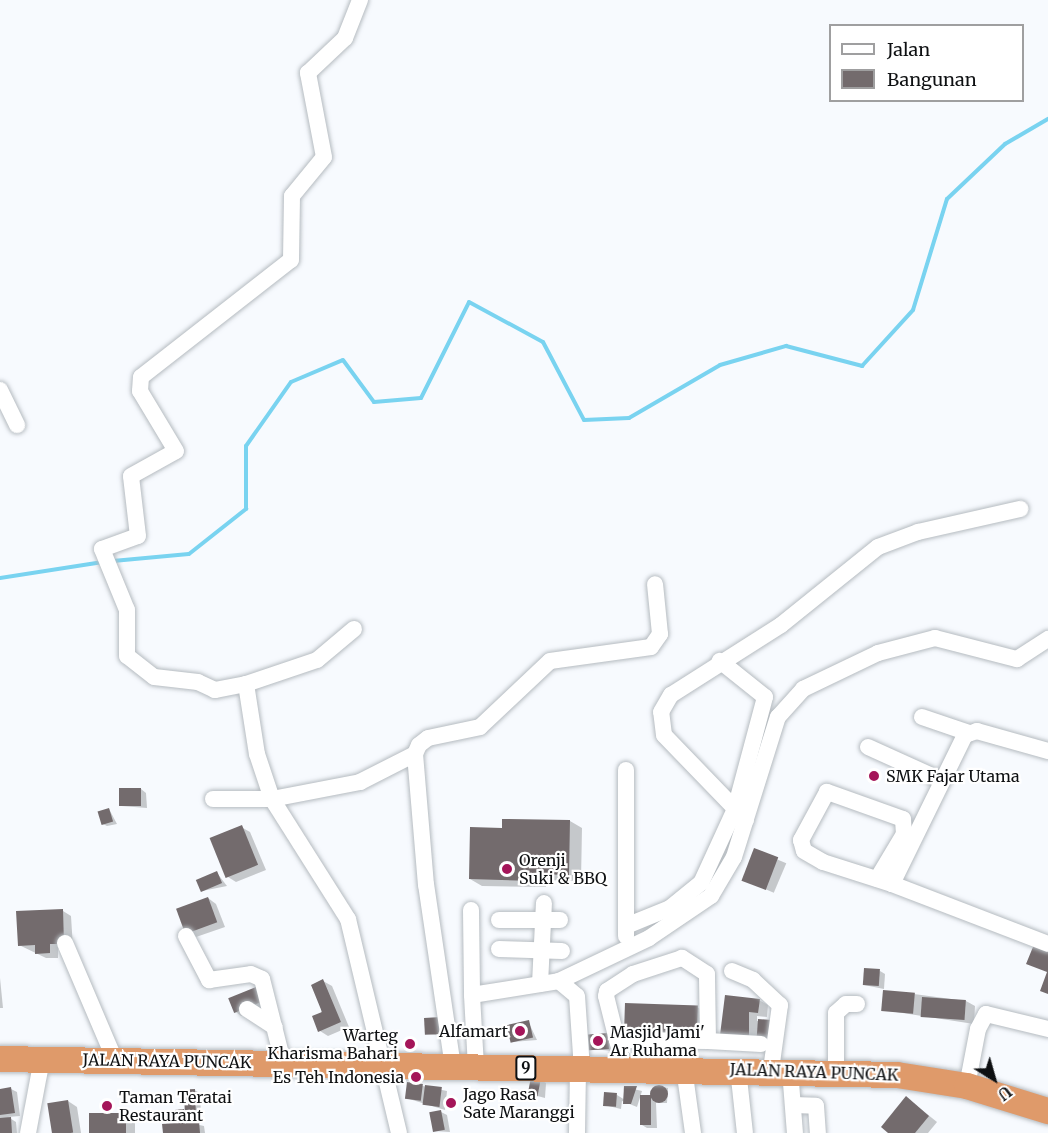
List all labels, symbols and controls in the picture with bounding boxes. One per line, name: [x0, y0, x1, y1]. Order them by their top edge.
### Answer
legend: [829, 24, 1024, 102]
text: Jalan: [887, 38, 930, 61]
text: Bangunan: [887, 68, 977, 91]
place label: SMK Fajar Utama: [886, 766, 1019, 786]
marker: SMK Fajar Utama: [867, 769, 881, 783]
place label: Orenji Suki & BBQ: [519, 850, 607, 888]
marker: Orenji Suki & BBQ: [500, 862, 514, 876]
place label: Alfamart: [439, 1021, 508, 1041]
place label: Masjid Jami' Ar Ruhama: [610, 1022, 705, 1060]
marker: Alfamart: [513, 1024, 527, 1038]
place label: Warteg Kharisma Bahari: [268, 1025, 398, 1063]
marker: Masjid Jami' Ar Ruhama: [591, 1034, 605, 1048]
marker: Warteg Kharisma Bahari: [403, 1037, 417, 1051]
north arrow: [964, 1049, 1024, 1109]
street label: JALAN RAYA PUNCAK: [83, 1050, 251, 1072]
road number: 9: [514, 1056, 538, 1080]
street label: JALAN RAYA PUNCAK: [729, 1059, 899, 1085]
place label: Es Teh Indonesia: [273, 1067, 404, 1087]
marker: Es Teh Indonesia: [409, 1070, 423, 1084]
text: U: [994, 1082, 1016, 1105]
place label: Jago Rasa Sate Maranggi: [463, 1084, 575, 1122]
place label: Taman Teratai Restaurant: [119, 1087, 232, 1125]
marker: Jago Rasa Sate Maranggi: [444, 1096, 458, 1110]
marker: Taman Teratai Restaurant: [100, 1099, 114, 1113]

